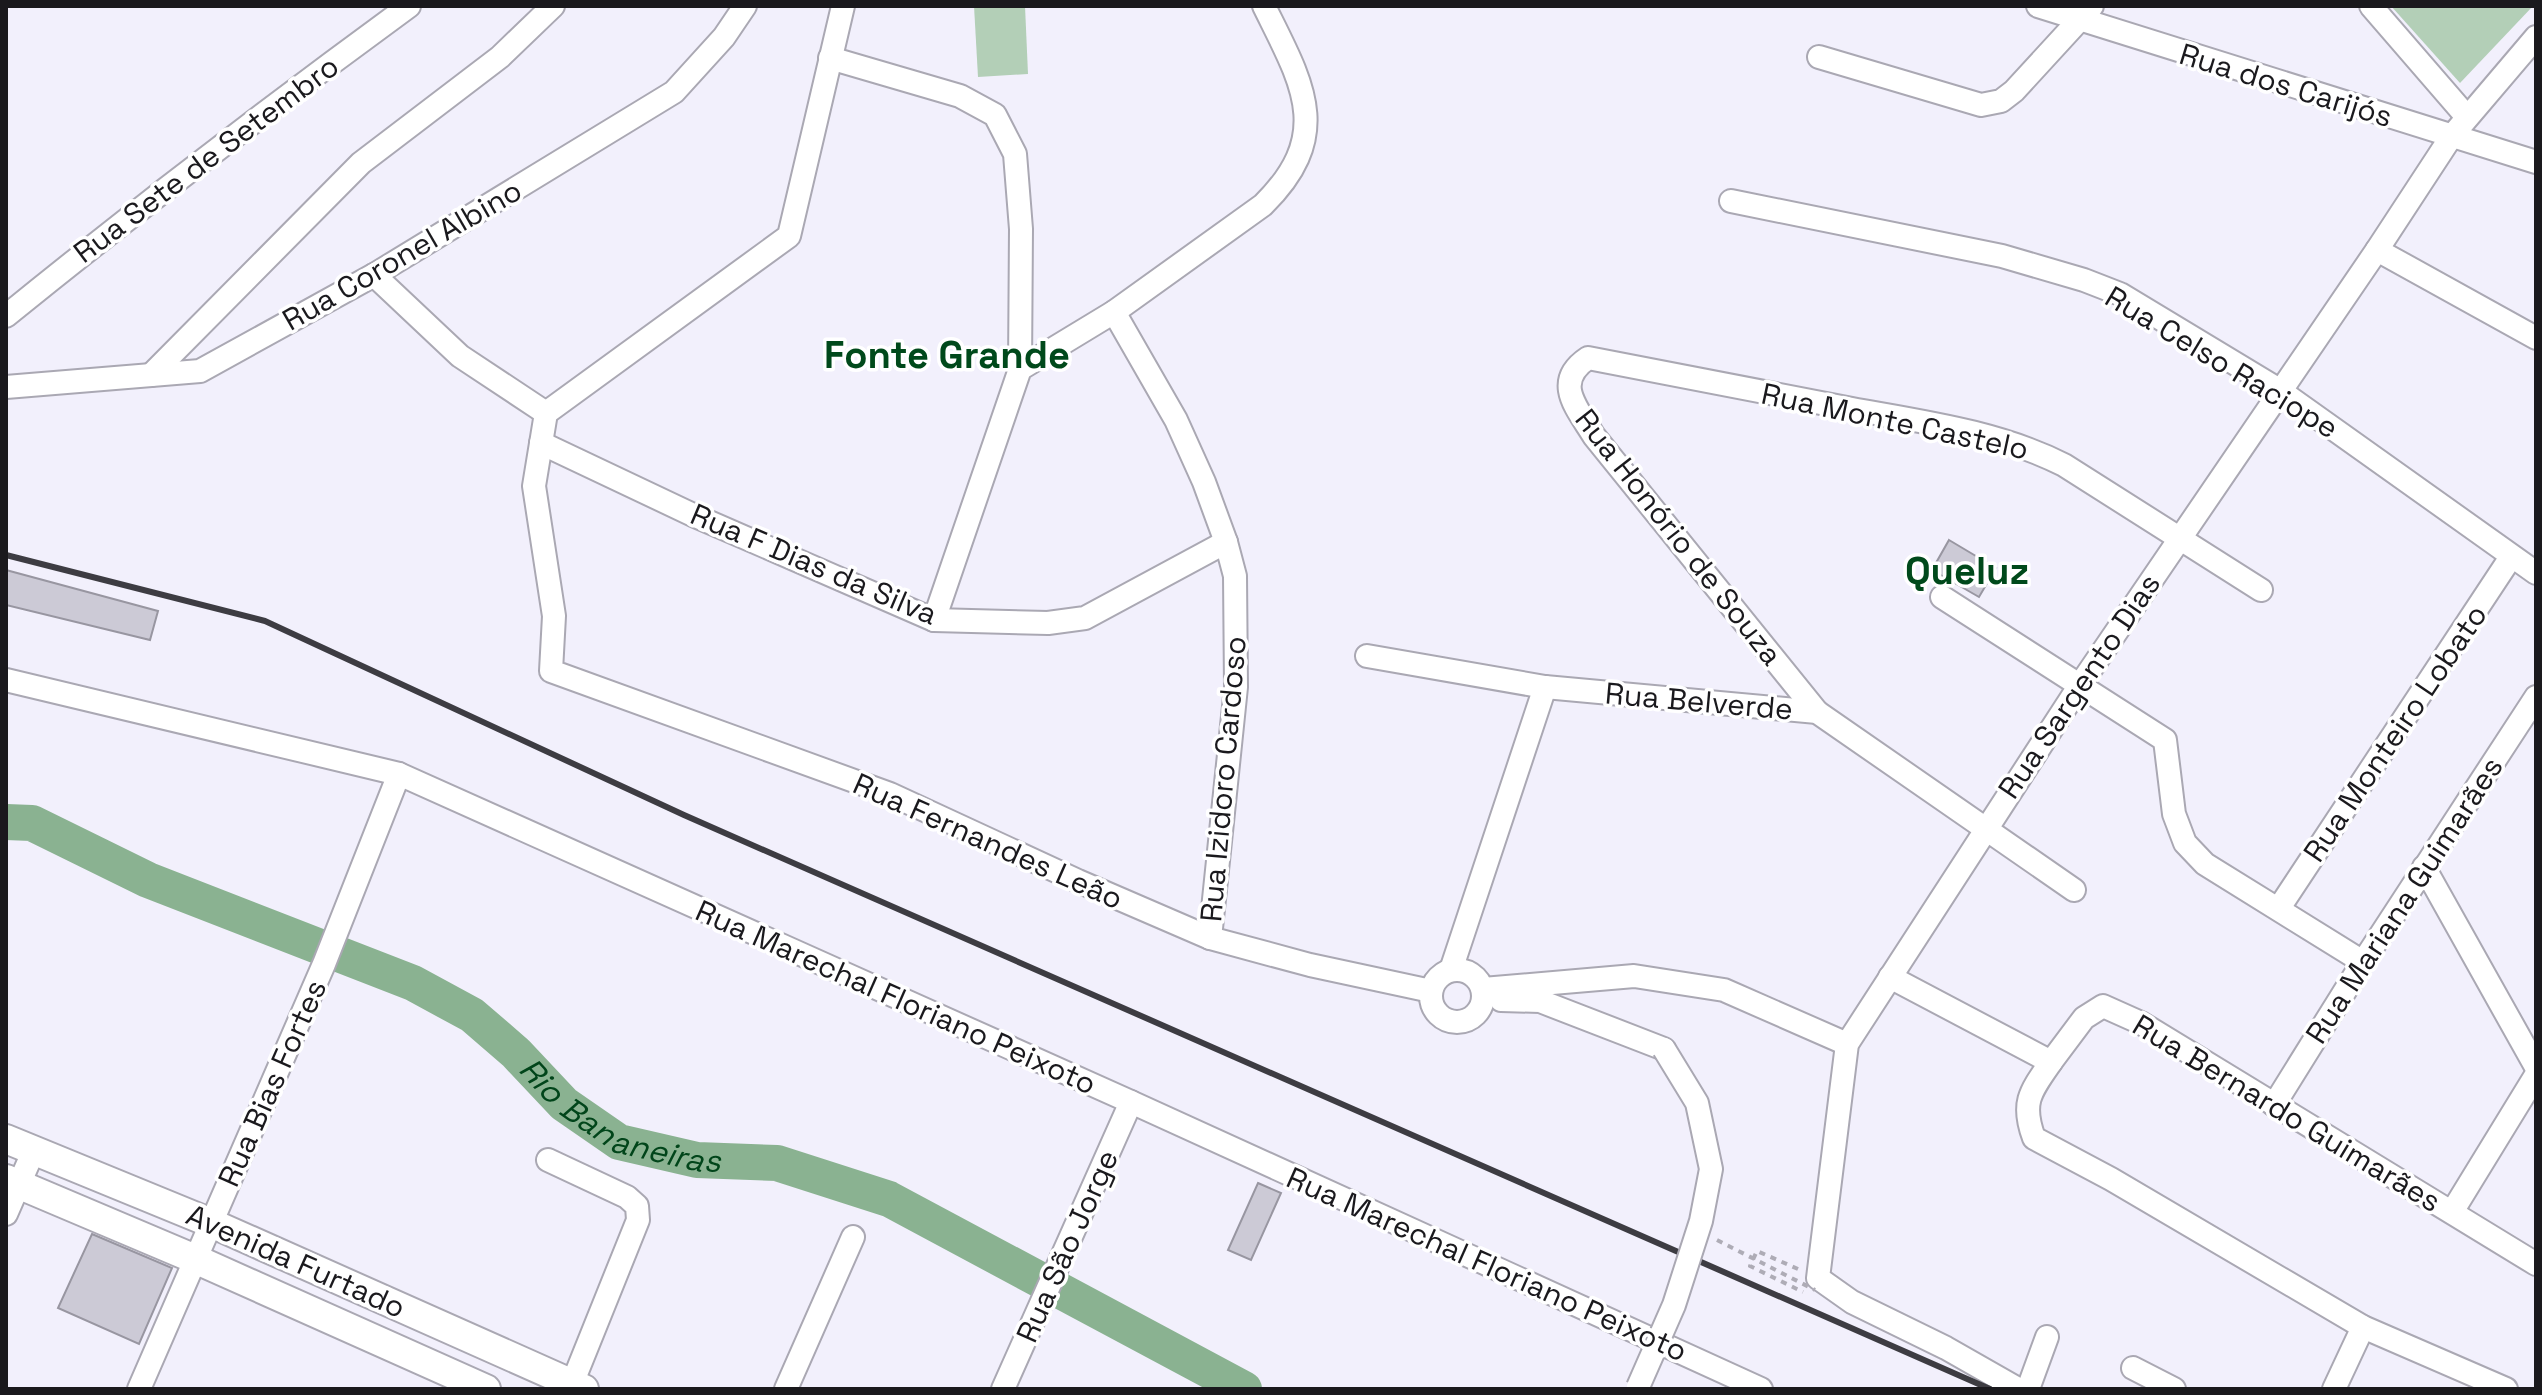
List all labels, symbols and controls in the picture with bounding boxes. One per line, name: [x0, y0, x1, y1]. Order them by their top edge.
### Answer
street label: Rua dos Carijós: [2175, 34, 2397, 136]
street label: Rua Sete de Setembro: [66, 46, 346, 272]
street label: Rua Coronel Albino: [275, 171, 529, 339]
street label: Rua Celso Raciope: [2098, 277, 2346, 447]
district label: Fonte Grande: [824, 331, 1070, 379]
street label: Rua Monte Castelo: [1758, 374, 2032, 468]
street label: Rua Honório de Souza: [1567, 401, 1791, 673]
street label: Rua F Dias da Silva: [685, 494, 943, 634]
district label: Queluz: [1905, 547, 2029, 595]
street label: Rua Sargento Dias: [1989, 566, 2169, 806]
street label: Rua Monteiro Lobato: [2294, 597, 2496, 869]
street label: Rua Izidoro Cardoso: [1191, 634, 1255, 924]
street label: Rua Belverde: [1603, 673, 1795, 729]
street label: Rua Mariana Guimarães: [2297, 749, 2511, 1051]
street label: Rua Fernandes Leão: [847, 764, 1129, 918]
street label: Rua Marechal Floriano Peixoto: [690, 891, 1102, 1103]
street label: Rua Bias Fortes: [209, 973, 335, 1193]
street label: Rua Bernardo Guimarães: [2126, 1005, 2448, 1221]
water label: Rio Bananeiras: [511, 1049, 722, 1181]
street label: Rua São Jorge: [1007, 1143, 1127, 1349]
street label: Rua Marechal Floriano Peixoto: [1281, 1158, 1693, 1370]
street label: Avenida Furtado: [180, 1195, 412, 1327]

